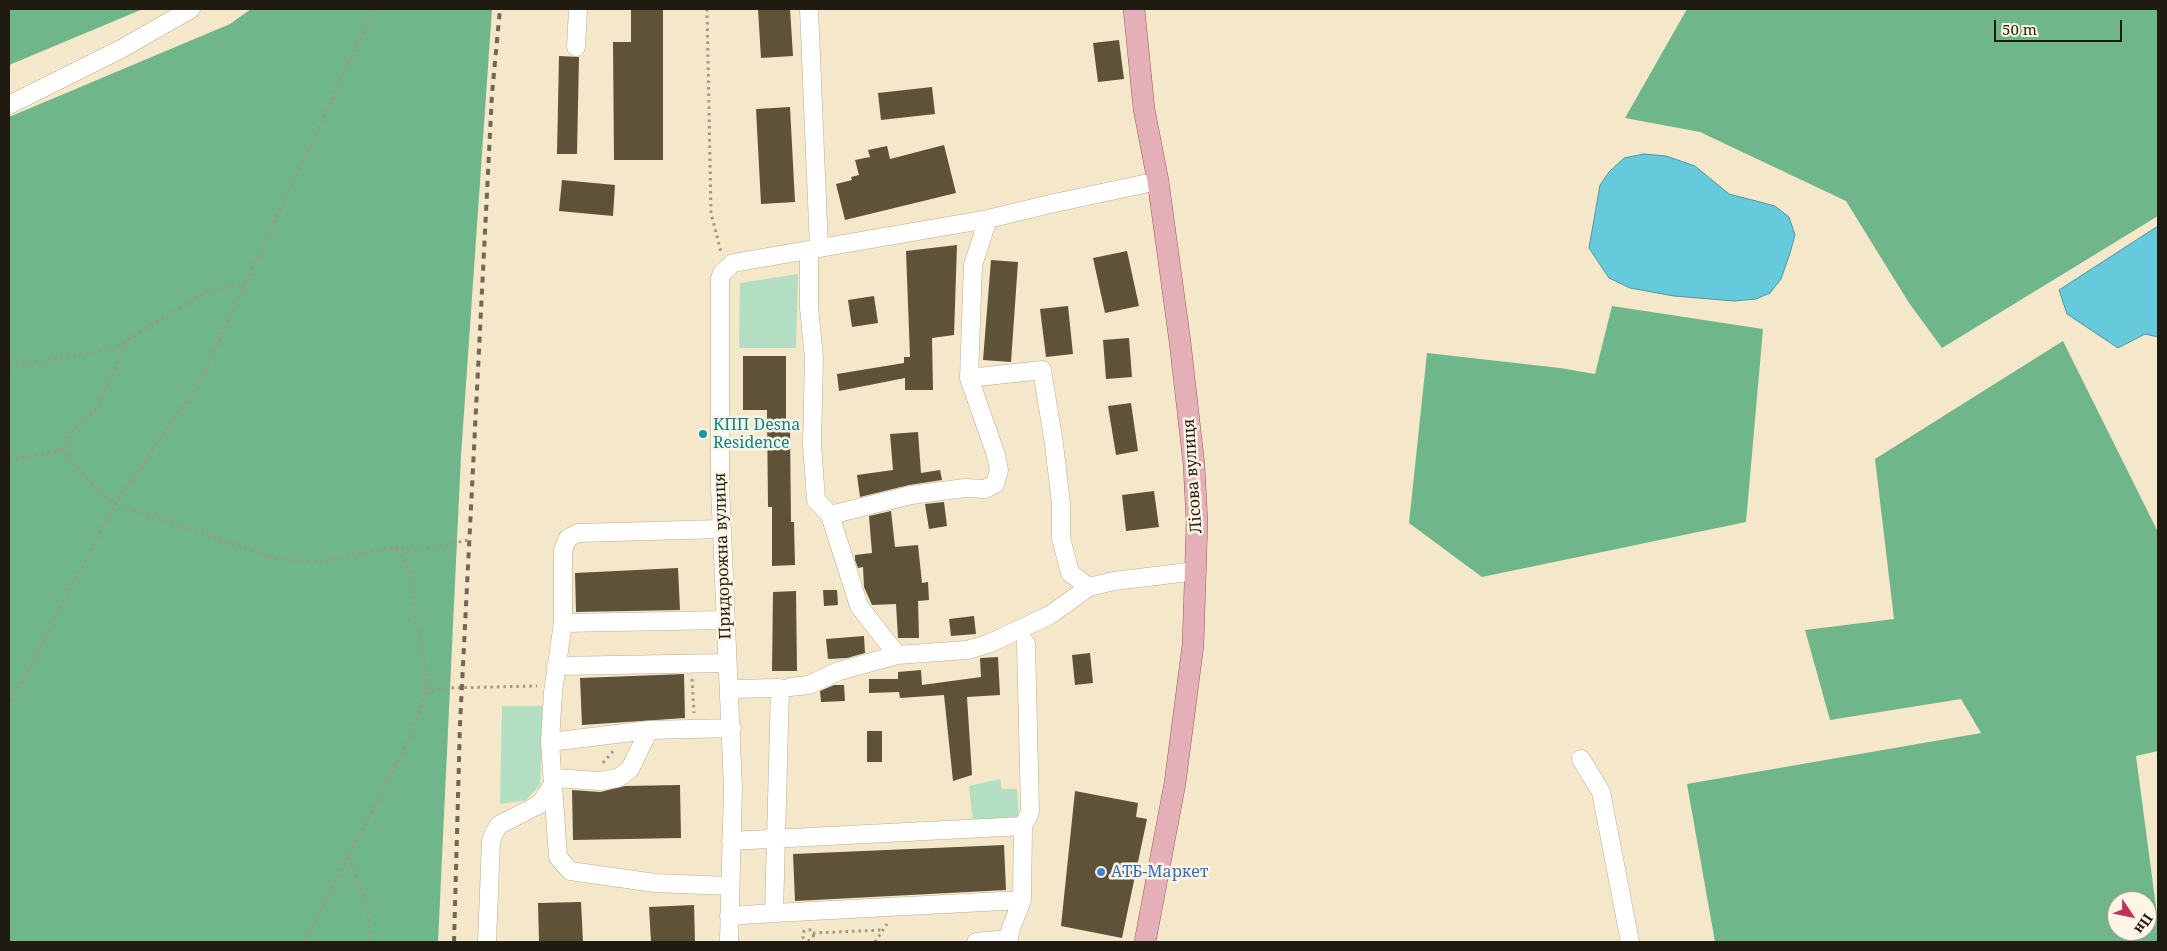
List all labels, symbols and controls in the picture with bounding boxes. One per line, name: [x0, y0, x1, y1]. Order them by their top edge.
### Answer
scale bar: [1997, 10, 2124, 42]
text: 50 m: [2002, 19, 2037, 39]
place label: КПП Desna Residence: [713, 415, 800, 453]
street label: Лісова вулиця: [1179, 418, 1207, 534]
marker: КПП Desna Residence: [697, 428, 709, 440]
street label: Придорожна вулиця: [710, 472, 736, 640]
place label: АТБ-Маркет: [1111, 862, 1208, 882]
marker: АТБ-Маркет: [1095, 866, 1107, 878]
north arrow: [2107, 891, 2157, 941]
text: Пн: [2130, 910, 2158, 938]

